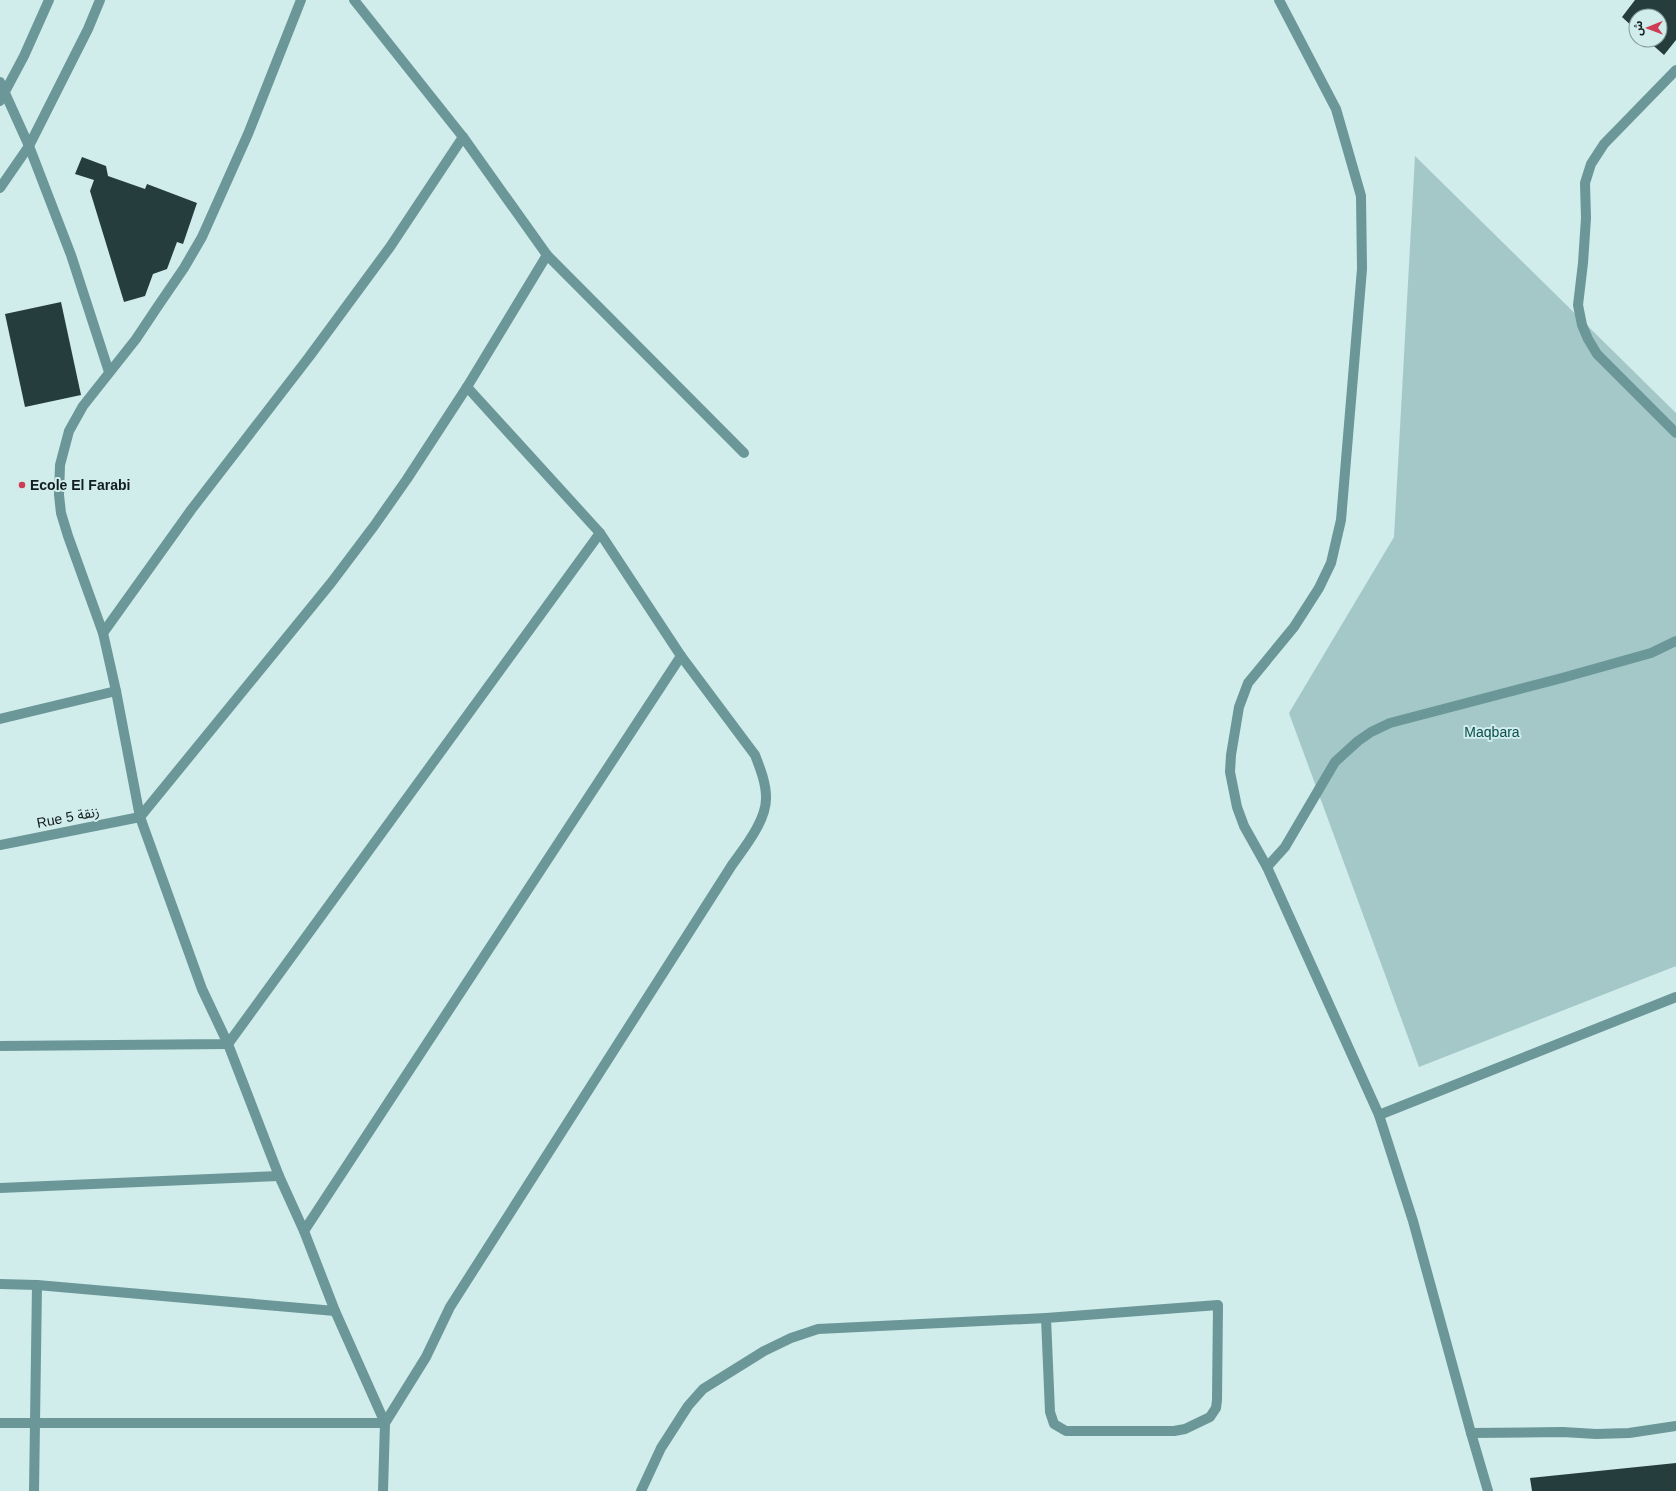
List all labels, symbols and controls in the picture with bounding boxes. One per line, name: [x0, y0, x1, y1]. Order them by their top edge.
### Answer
north arrow: [1628, 8, 1668, 48]
text: ش: [1632, 21, 1645, 36]
place label: Ecole El Farabi: [30, 477, 130, 493]
marker: Ecole El Farabi: [17, 480, 27, 490]
park label: Maqbara: [1464, 724, 1520, 740]
street label: Rue 5 زنقة: [35, 803, 101, 832]

